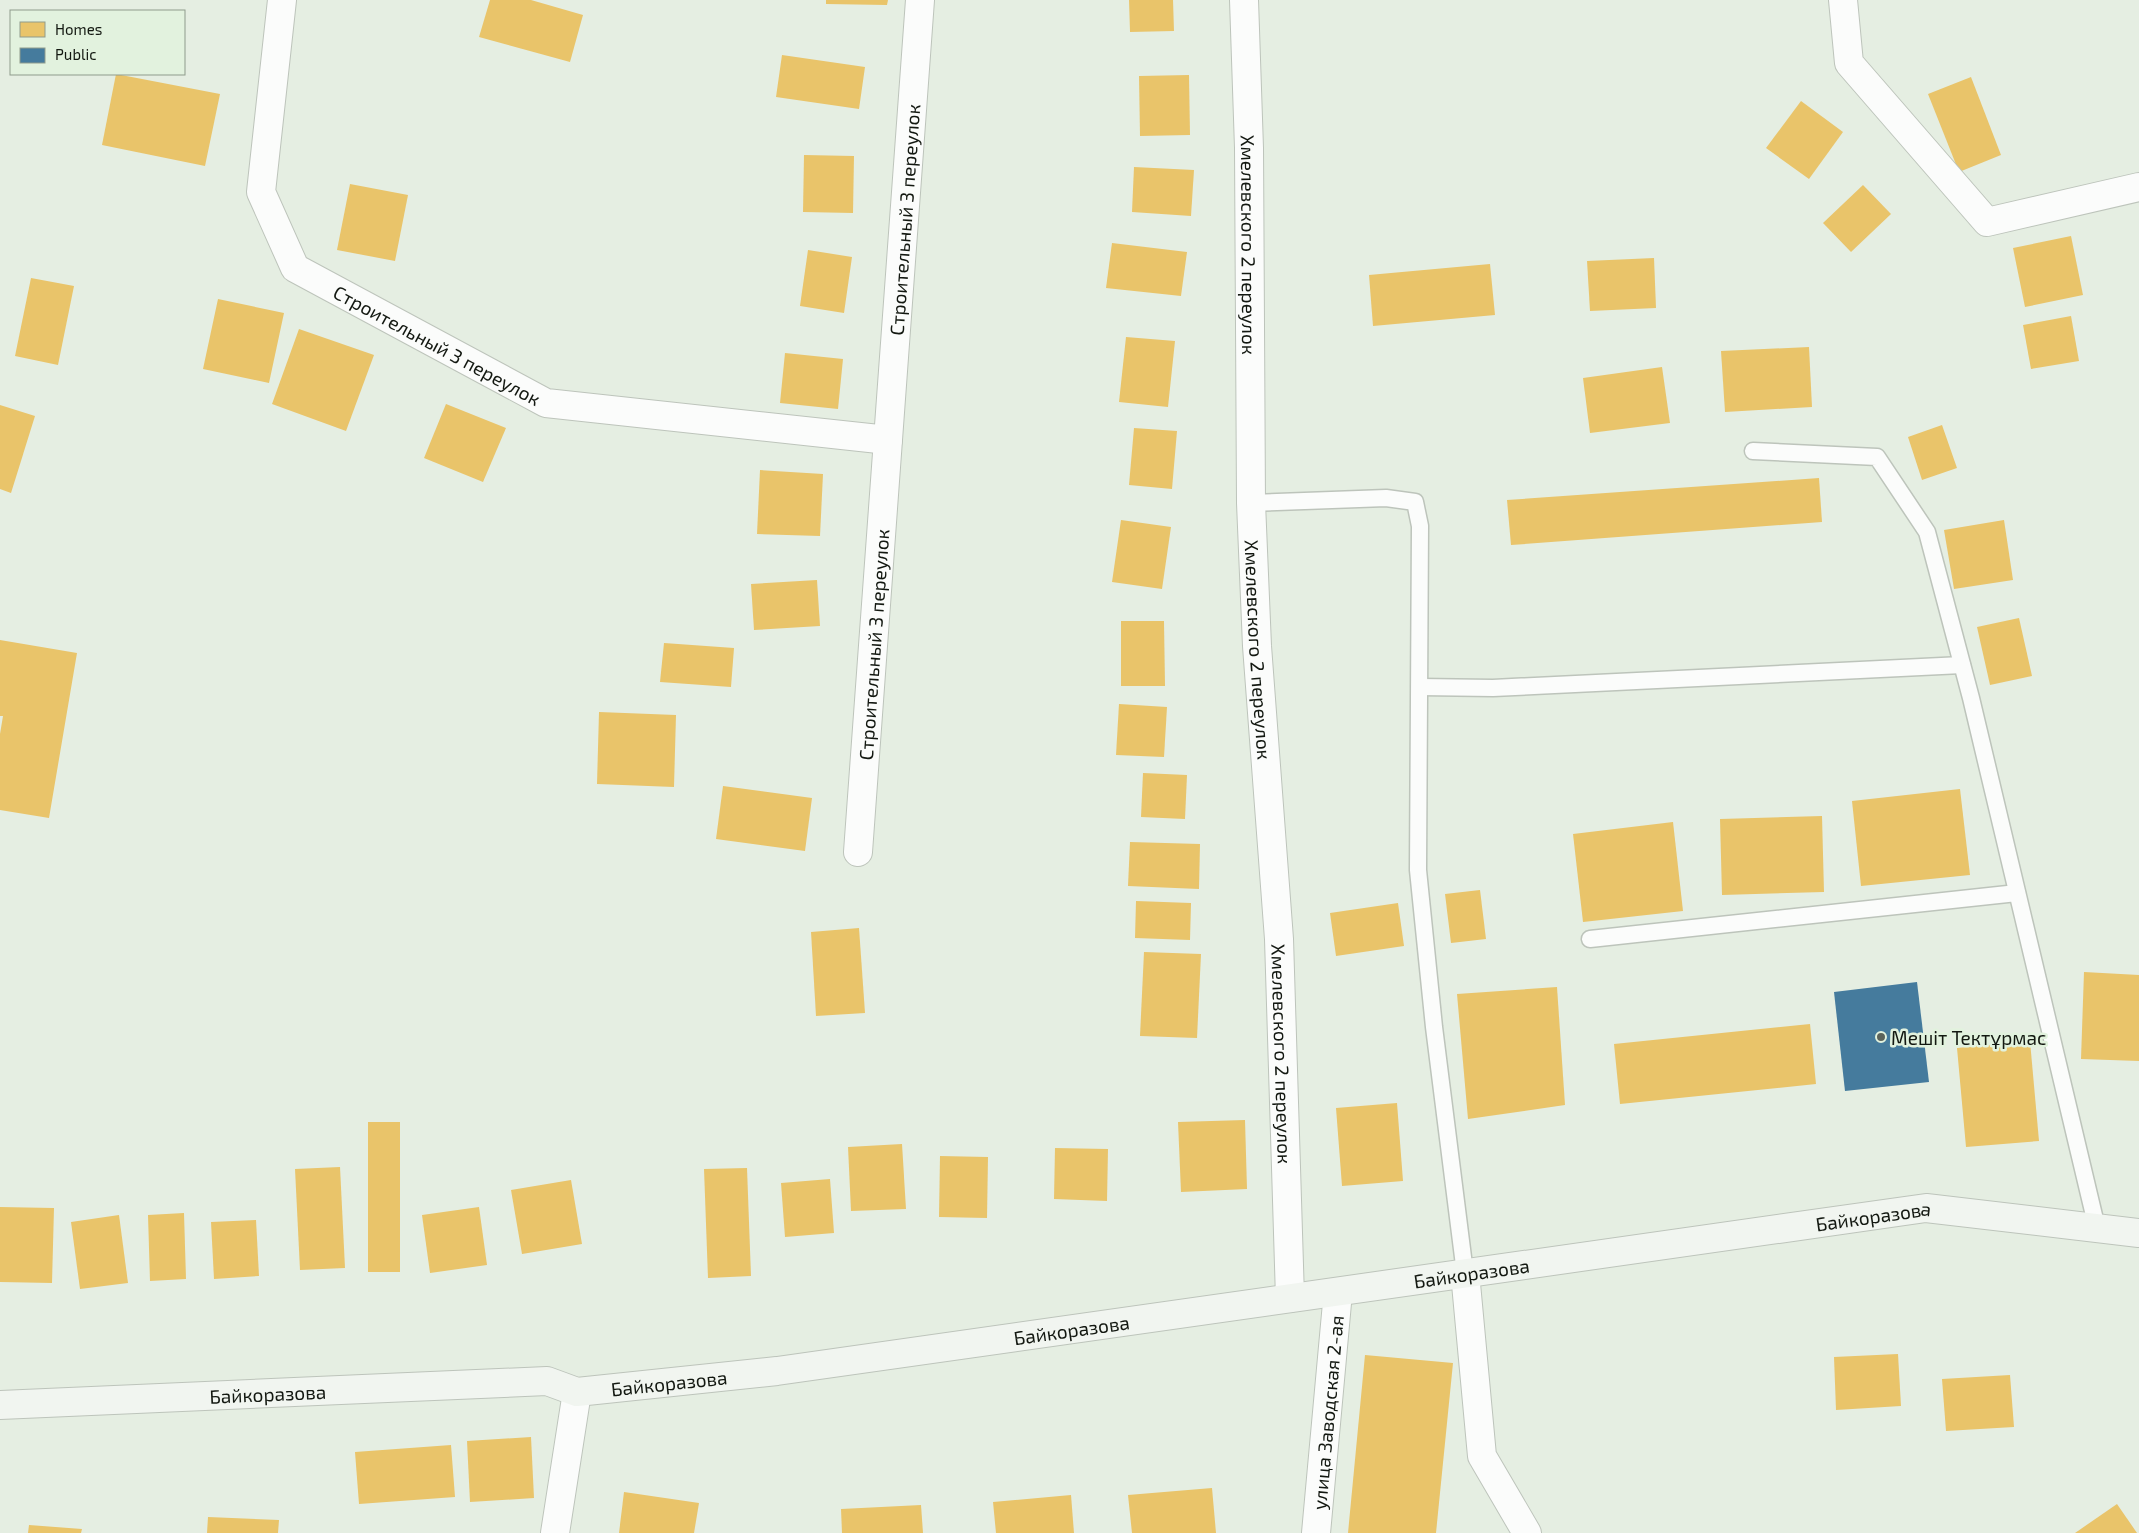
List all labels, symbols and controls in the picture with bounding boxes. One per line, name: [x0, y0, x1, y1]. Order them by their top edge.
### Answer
legend: [10, 10, 185, 75]
text: Homes: [55, 20, 102, 38]
text: Public: [55, 45, 96, 63]
street label: Строительный 3 переулок: [884, 103, 924, 336]
street label: Хмелевского 2 переулок: [1237, 134, 1262, 355]
street label: Строительный 3 переулок: [330, 279, 545, 410]
street label: Строительный 3 переулок: [853, 528, 893, 761]
street label: Хмелевского 2 переулок: [1241, 539, 1277, 760]
street label: Хмелевского 2 переулок: [1268, 943, 1297, 1164]
place label: Мешіт Тектұрмас: [1891, 1026, 2046, 1049]
marker: Мешіт Тектұрмас: [1875, 1031, 1887, 1043]
street label: Байкоразова: [1814, 1196, 1933, 1235]
street label: Байкоразова: [1412, 1253, 1531, 1292]
street label: Байкоразова: [1012, 1310, 1131, 1349]
street label: улица Заводская 2-ая: [1307, 1314, 1347, 1511]
street label: Байкоразова: [610, 1365, 728, 1400]
street label: Байкоразова: [209, 1379, 327, 1407]

